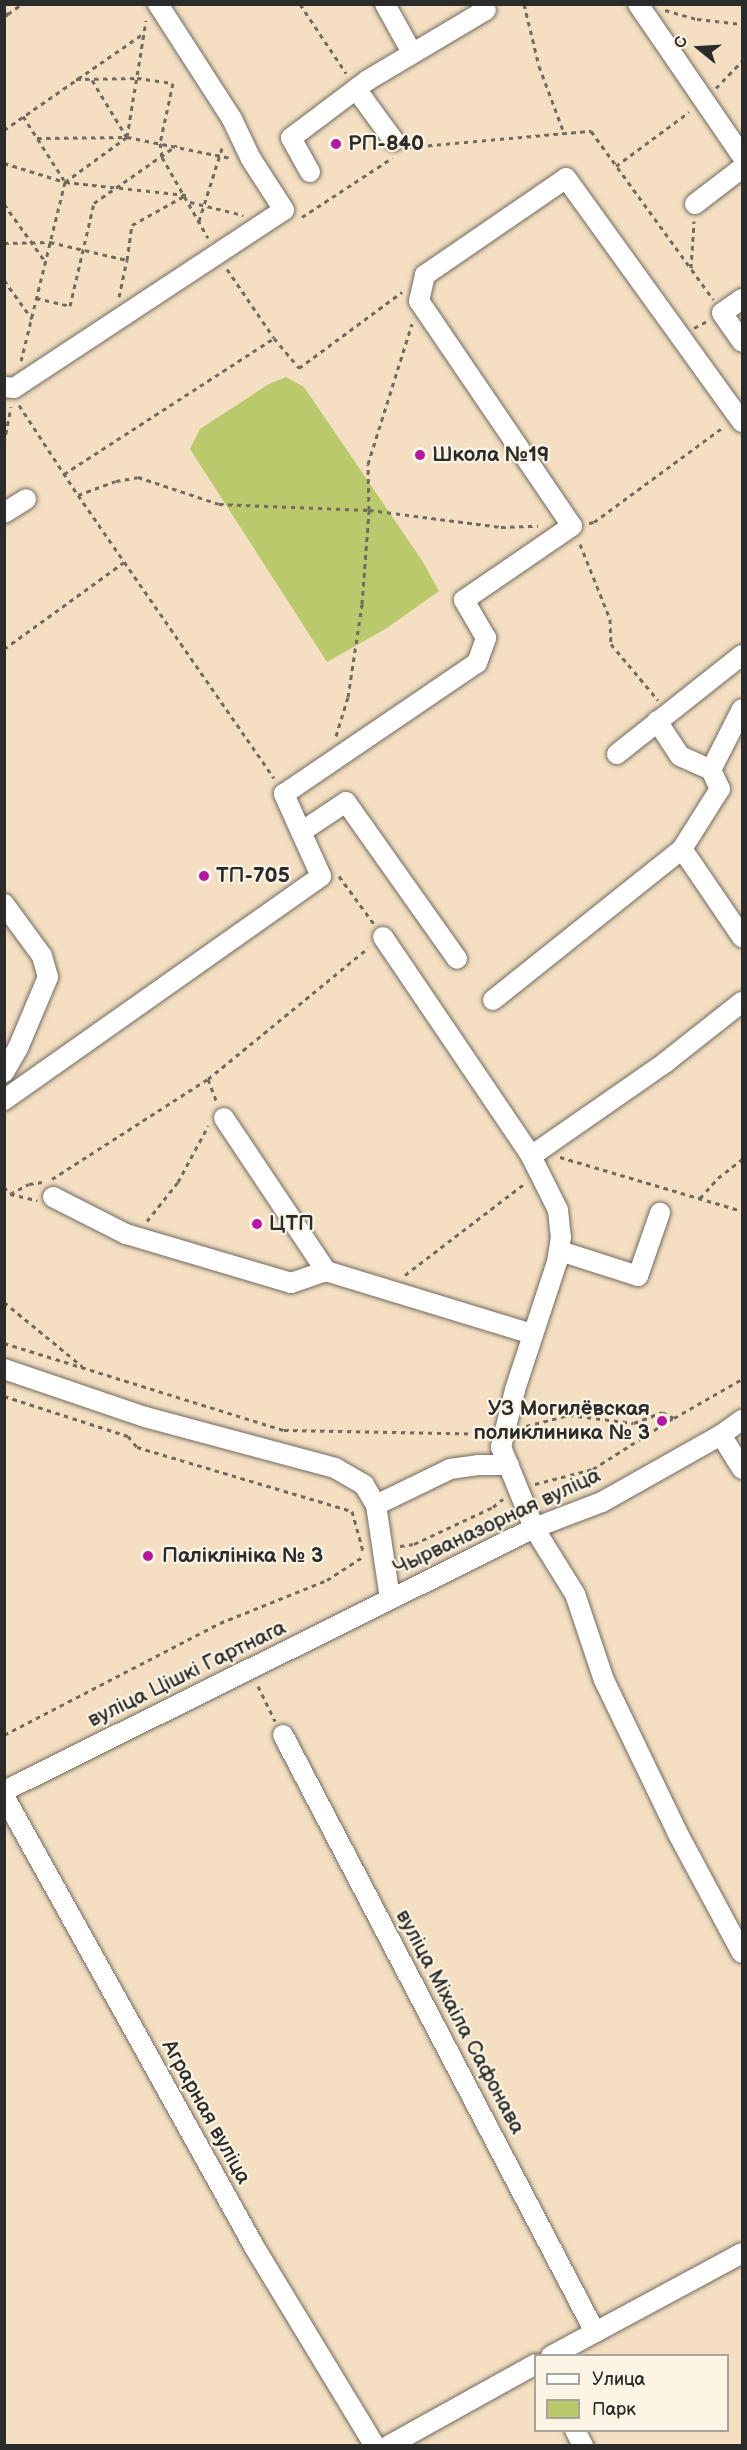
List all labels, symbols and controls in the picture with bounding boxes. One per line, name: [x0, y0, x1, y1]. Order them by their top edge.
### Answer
north arrow: [669, 18, 729, 78]
text: С: [671, 34, 692, 51]
place label: РП-840: [348, 131, 424, 157]
marker: РП-840: [329, 137, 343, 151]
place label: Школа №19: [432, 442, 549, 468]
marker: Школа №19: [413, 448, 427, 462]
place label: ТП-705: [216, 863, 290, 889]
marker: ТП-705: [197, 869, 211, 883]
place label: ЦТП: [269, 1211, 314, 1237]
marker: ЦТП: [250, 1217, 264, 1231]
place label: УЗ Могилёвская поликлиника № 3: [473, 1396, 650, 1446]
marker: УЗ Могилёвская поликлиника № 3: [655, 1414, 669, 1428]
street label: Чырваназорная вуліца: [389, 1463, 605, 1581]
place label: Паліклініка № 3: [162, 1543, 323, 1569]
marker: Паліклініка № 3: [139, 1547, 157, 1565]
street label: вуліца Цішкі Гартнага: [84, 1615, 290, 1733]
street label: вуліца Міхаіла Сафонава: [390, 1905, 530, 2139]
street label: Аграрная вуліца: [156, 2035, 256, 2189]
legend: [534, 2354, 729, 2432]
text: Улица: [592, 2369, 645, 2390]
text: Парк: [592, 2399, 636, 2420]

